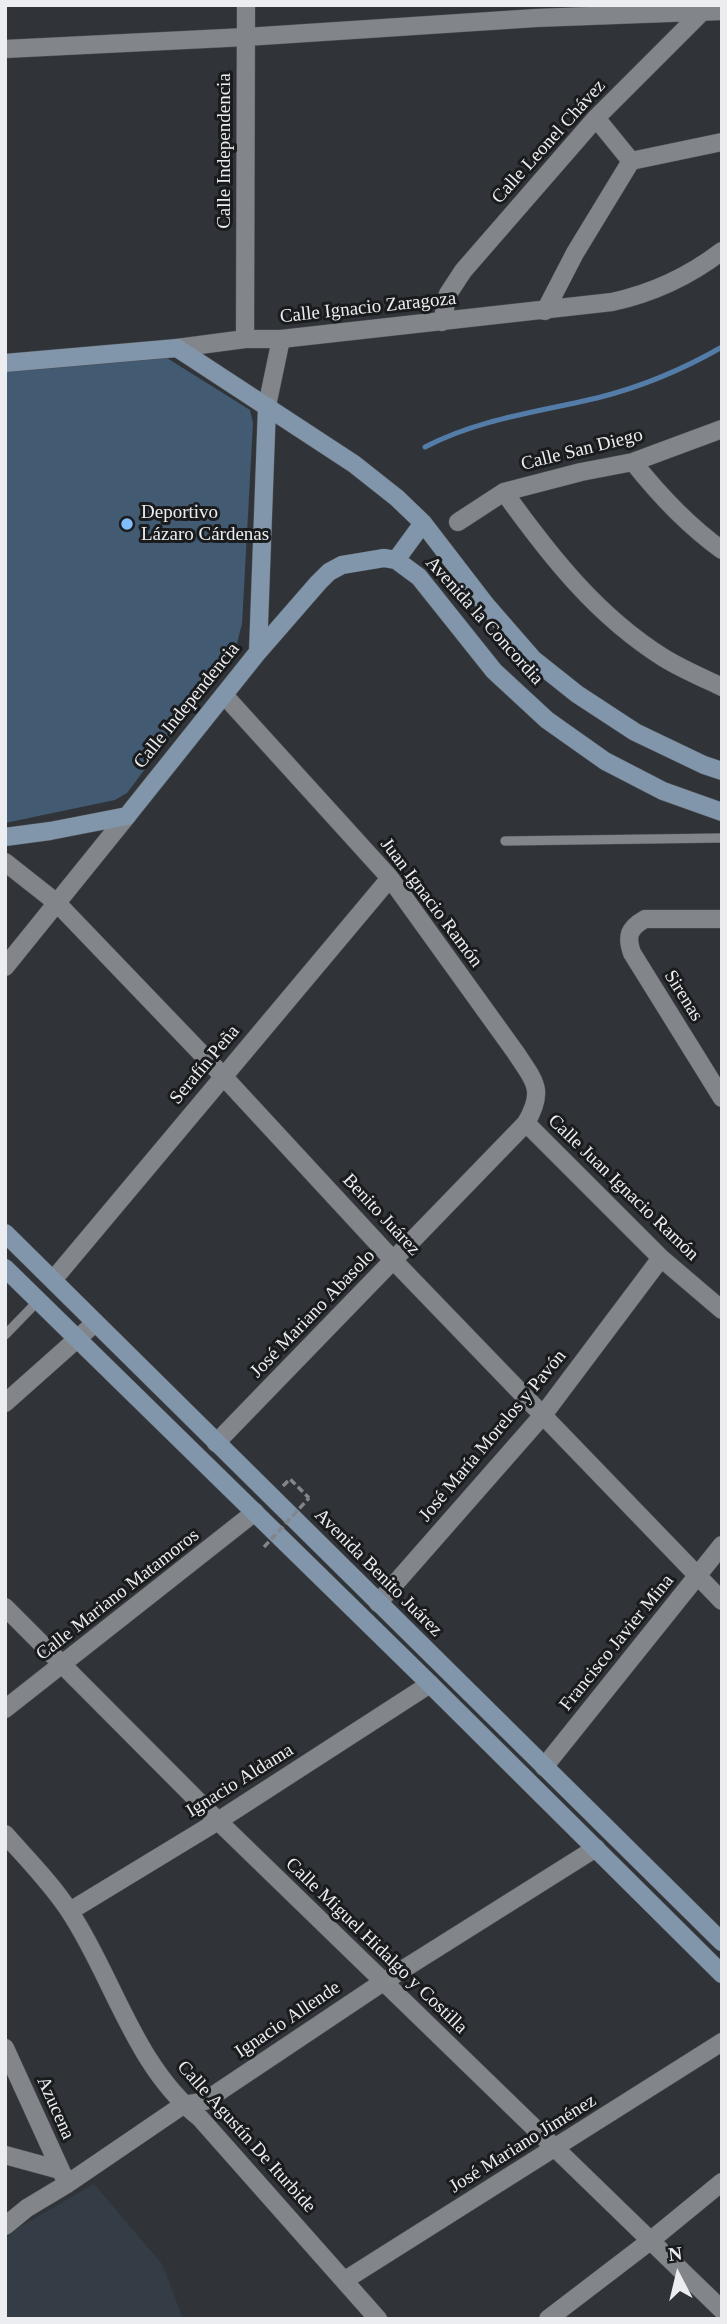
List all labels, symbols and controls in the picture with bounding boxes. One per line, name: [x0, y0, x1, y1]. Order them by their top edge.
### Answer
street label: Calle Independencia: [214, 73, 236, 229]
street label: Calle Leonel Chávez: [487, 75, 611, 209]
street label: Calle Ignacio Zaragoza: [279, 287, 457, 329]
street label: Calle San Diego: [519, 424, 645, 476]
place label: Deportivo Lázaro Cárdenas: [141, 502, 269, 546]
marker: Deportivo Lázaro Cárdenas: [119, 516, 135, 532]
street label: Avenida la Concordia: [420, 552, 548, 690]
street label: Calle Independencia: [129, 638, 245, 774]
street label: Juan Ignacio Ramón: [375, 834, 487, 972]
street label: Sirenas: [659, 966, 707, 1026]
street label: Serafín Peña: [165, 1021, 245, 1109]
street label: Calle Juan Ignacio Ramón: [543, 1110, 703, 1266]
street label: Benito Juárez: [337, 1169, 425, 1261]
street label: José Mariano Abasolo: [246, 1245, 380, 1383]
street label: José María Morelos y Pavón: [414, 1345, 572, 1527]
street label: Avenida Benito Juárez: [309, 1504, 447, 1642]
street label: Calle Mariano Matamoros: [32, 1524, 204, 1666]
street label: Francisco Javier Mina: [555, 1570, 679, 1716]
street label: Ignacio Aldama: [182, 1739, 298, 1823]
street label: Calle Miguel Hidalgo y Costilla: [280, 1853, 472, 2039]
street label: Ignacio Allende: [231, 1976, 345, 2064]
street label: Calle Agustín De Iturbide: [172, 2056, 320, 2218]
street label: Azucena: [31, 2073, 79, 2143]
street label: José Mariano Jiménez: [445, 2090, 601, 2198]
north arrow: [643, 2240, 713, 2310]
text: N: [667, 2242, 683, 2265]

